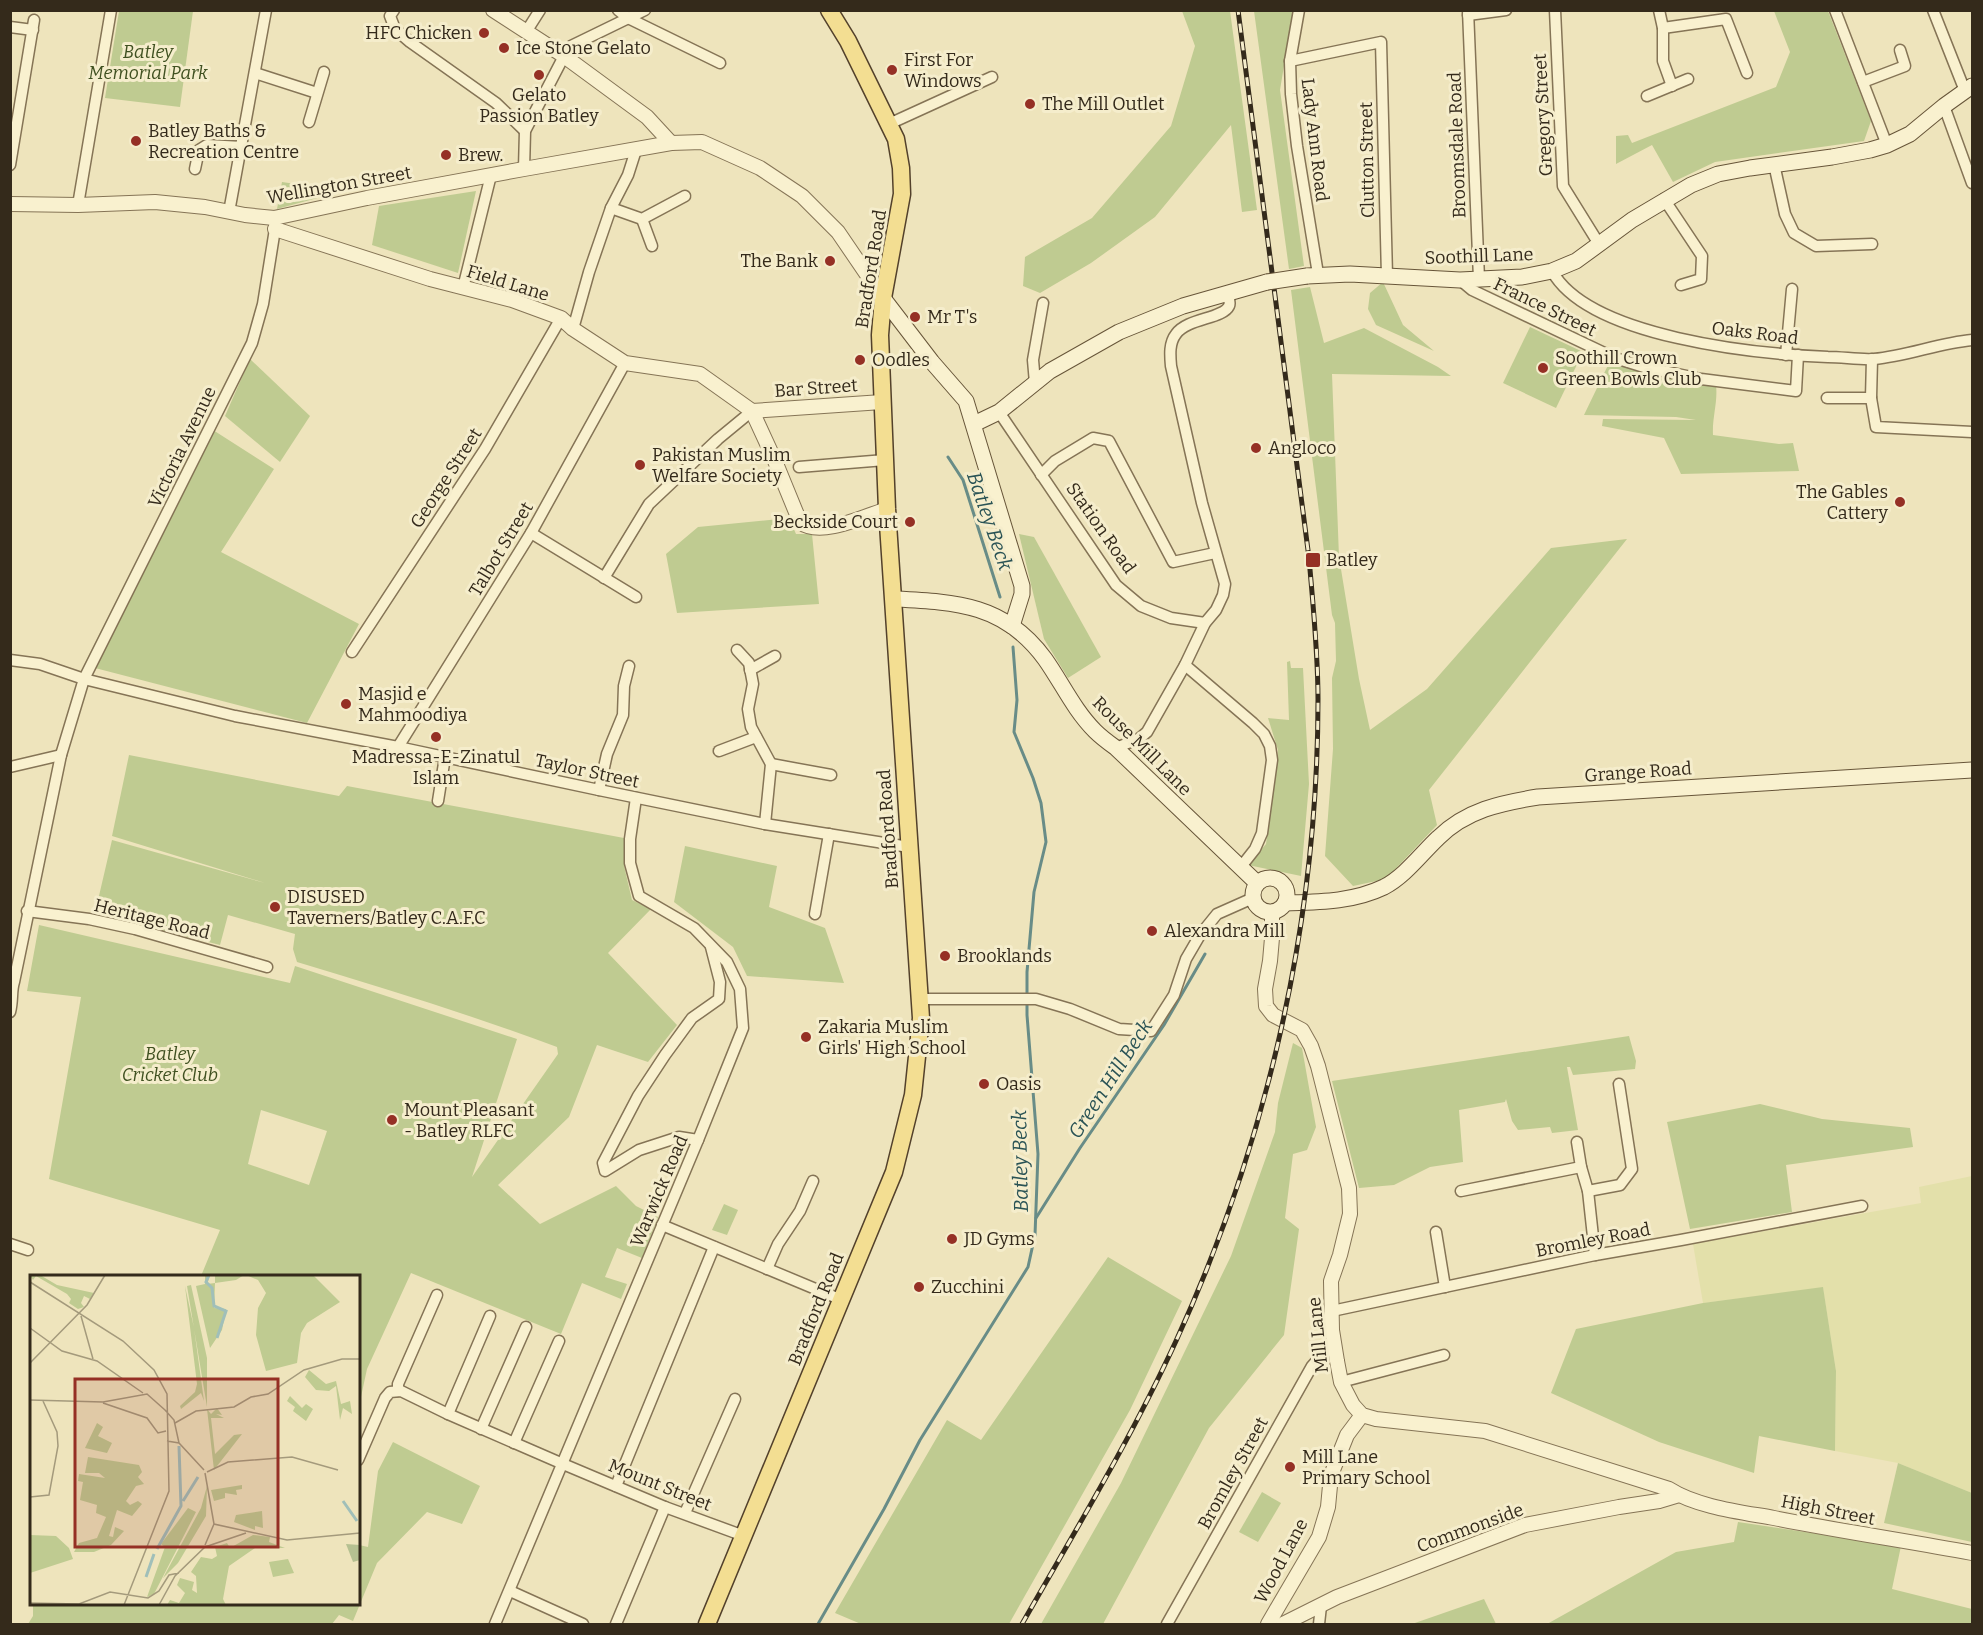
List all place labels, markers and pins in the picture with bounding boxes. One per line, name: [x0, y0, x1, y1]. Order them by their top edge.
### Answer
place label: HFC Chicken: [365, 22, 473, 44]
marker: HFC Chicken: [477, 26, 491, 40]
place label: Ice Stone Gelato: [516, 37, 651, 59]
marker: Ice Stone Gelato: [497, 41, 511, 55]
place label: First For Windows: [904, 49, 982, 92]
marker: First For Windows: [885, 63, 899, 77]
marker: Gelato Passion Batley: [532, 68, 546, 82]
place label: Gelato Passion Batley: [479, 84, 599, 127]
place label: The Mill Outlet: [1042, 93, 1165, 115]
marker: The Mill Outlet: [1023, 97, 1037, 111]
place label: Batley Baths & Recreation Centre: [148, 120, 299, 163]
marker: Batley Baths & Recreation Centre: [129, 134, 143, 148]
place label: Brew.: [458, 144, 503, 166]
marker: Brew.: [439, 148, 453, 162]
place label: The Bank: [740, 250, 819, 272]
marker: The Bank: [823, 254, 837, 268]
place label: Mr T's: [927, 306, 977, 328]
marker: Mr T's: [908, 310, 922, 324]
place label: Soothill Crown Green Bowls Club: [1555, 347, 1701, 390]
place label: Oodles: [872, 349, 930, 371]
marker: Oodles: [853, 353, 867, 367]
marker: Soothill Crown Green Bowls Club: [1536, 361, 1550, 375]
place label: Angloco: [1268, 437, 1336, 459]
marker: Angloco: [1249, 441, 1263, 455]
place label: Pakistan Muslim Welfare Society: [652, 444, 791, 487]
marker: Pakistan Muslim Welfare Society: [633, 458, 647, 472]
place label: The Gables Cattery: [1796, 481, 1888, 524]
marker: The Gables Cattery: [1893, 495, 1907, 509]
place label: Beckside Court: [773, 511, 898, 533]
marker: Beckside Court: [903, 515, 917, 529]
place label: Batley: [1326, 549, 1378, 571]
marker: Batley: [1304, 551, 1322, 569]
place label: Masjid e Mahmoodiya: [358, 683, 468, 726]
marker: Masjid e Mahmoodiya: [339, 697, 353, 711]
marker: Madressa-E-Zinatul Islam: [429, 730, 443, 744]
place label: Madressa-E-Zinatul Islam: [352, 746, 520, 789]
place label: DISUSED Taverners/Batley C.A.F.C: [287, 886, 486, 929]
marker: DISUSED Taverners/Batley C.A.F.C: [268, 900, 282, 914]
place label: Alexandra Mill: [1164, 920, 1285, 942]
marker: Alexandra Mill: [1145, 924, 1159, 938]
place label: Brooklands: [957, 945, 1052, 967]
marker: Brooklands: [938, 949, 952, 963]
place label: Zakaria Muslim Girls' High School: [818, 1016, 966, 1059]
marker: Zakaria Muslim Girls' High School: [799, 1030, 813, 1044]
place label: Oasis: [996, 1073, 1041, 1095]
marker: Oasis: [977, 1077, 991, 1091]
place label: Mount Pleasant - Batley RLFC: [404, 1099, 535, 1142]
marker: Mount Pleasant - Batley RLFC: [385, 1113, 399, 1127]
place label: JD Gyms: [963, 1228, 1035, 1250]
marker: JD Gyms: [945, 1232, 959, 1246]
place label: Zucchini: [931, 1276, 1004, 1298]
marker: Zucchini: [912, 1280, 926, 1294]
place label: Mill Lane Primary School: [1302, 1446, 1431, 1489]
marker: Mill Lane Primary School: [1283, 1460, 1297, 1474]

